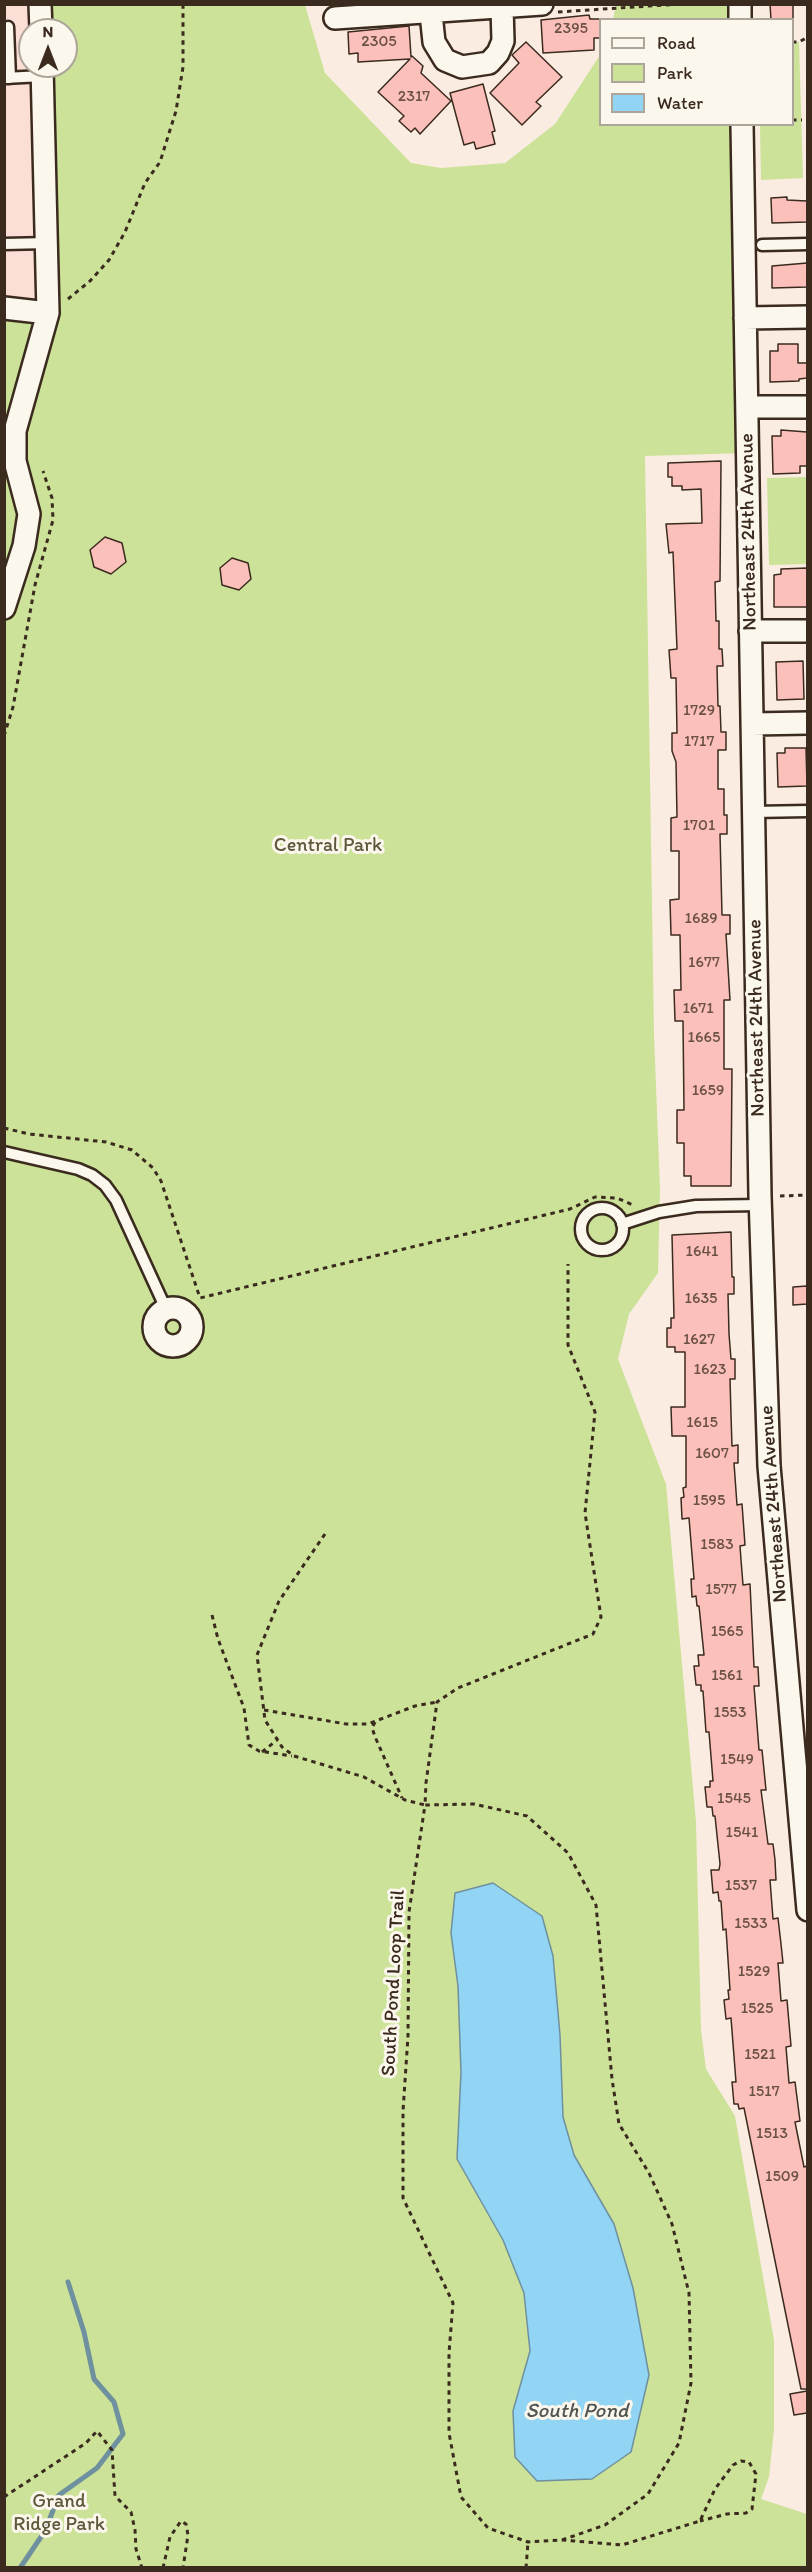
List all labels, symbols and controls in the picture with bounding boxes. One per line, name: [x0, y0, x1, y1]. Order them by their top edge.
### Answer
north arrow: [18, 18, 78, 78]
legend: [599, 18, 794, 126]
house number: 2395: [554, 19, 588, 39]
text: N: [43, 22, 53, 41]
house number: 2305: [361, 32, 397, 52]
text: Road: [657, 32, 696, 54]
text: Park: [657, 62, 692, 84]
house number: 2317: [398, 87, 430, 107]
text: Water: [657, 92, 703, 114]
street label: Northeast 24th Avenue: [735, 433, 763, 631]
house number: 1729: [683, 701, 715, 721]
house number: 1717: [684, 732, 714, 752]
house number: 1701: [683, 816, 715, 836]
park label: Central Park: [274, 834, 382, 858]
house number: 1689: [684, 909, 718, 929]
street label: Northeast 24th Avenue: [743, 919, 771, 1117]
house number: 1677: [688, 953, 720, 973]
house number: 1671: [682, 999, 714, 1019]
house number: 1665: [688, 1028, 720, 1048]
house number: 1659: [692, 1081, 724, 1101]
house number: 1641: [686, 1242, 718, 1262]
house number: 1635: [684, 1289, 718, 1309]
house number: 1627: [683, 1330, 715, 1350]
house number: 1623: [693, 1360, 727, 1380]
street label: Northeast 24th Avenue: [755, 1404, 793, 1604]
house number: 1615: [686, 1413, 718, 1433]
house number: 1607: [695, 1444, 729, 1464]
house number: 1595: [693, 1491, 725, 1511]
house number: 1583: [700, 1535, 734, 1555]
house number: 1577: [705, 1580, 737, 1600]
house number: 1565: [711, 1622, 743, 1642]
house number: 1561: [711, 1666, 743, 1686]
house number: 1553: [714, 1703, 746, 1723]
house number: 1549: [720, 1750, 754, 1770]
house number: 1545: [717, 1789, 751, 1809]
house number: 1541: [726, 1823, 758, 1843]
house number: 1537: [725, 1876, 757, 1896]
street label: South Pond Loop Trail: [377, 1889, 411, 2077]
house number: 1533: [734, 1914, 768, 1934]
house number: 1529: [738, 1962, 770, 1982]
house number: 1525: [741, 1999, 773, 2019]
house number: 1521: [744, 2045, 776, 2065]
house number: 1517: [748, 2082, 780, 2102]
house number: 1513: [756, 2124, 788, 2144]
house number: 1509: [765, 2167, 799, 2187]
water label: South Pond: [526, 2399, 628, 2425]
park label: Grand Ridge Park: [13, 2490, 105, 2537]

